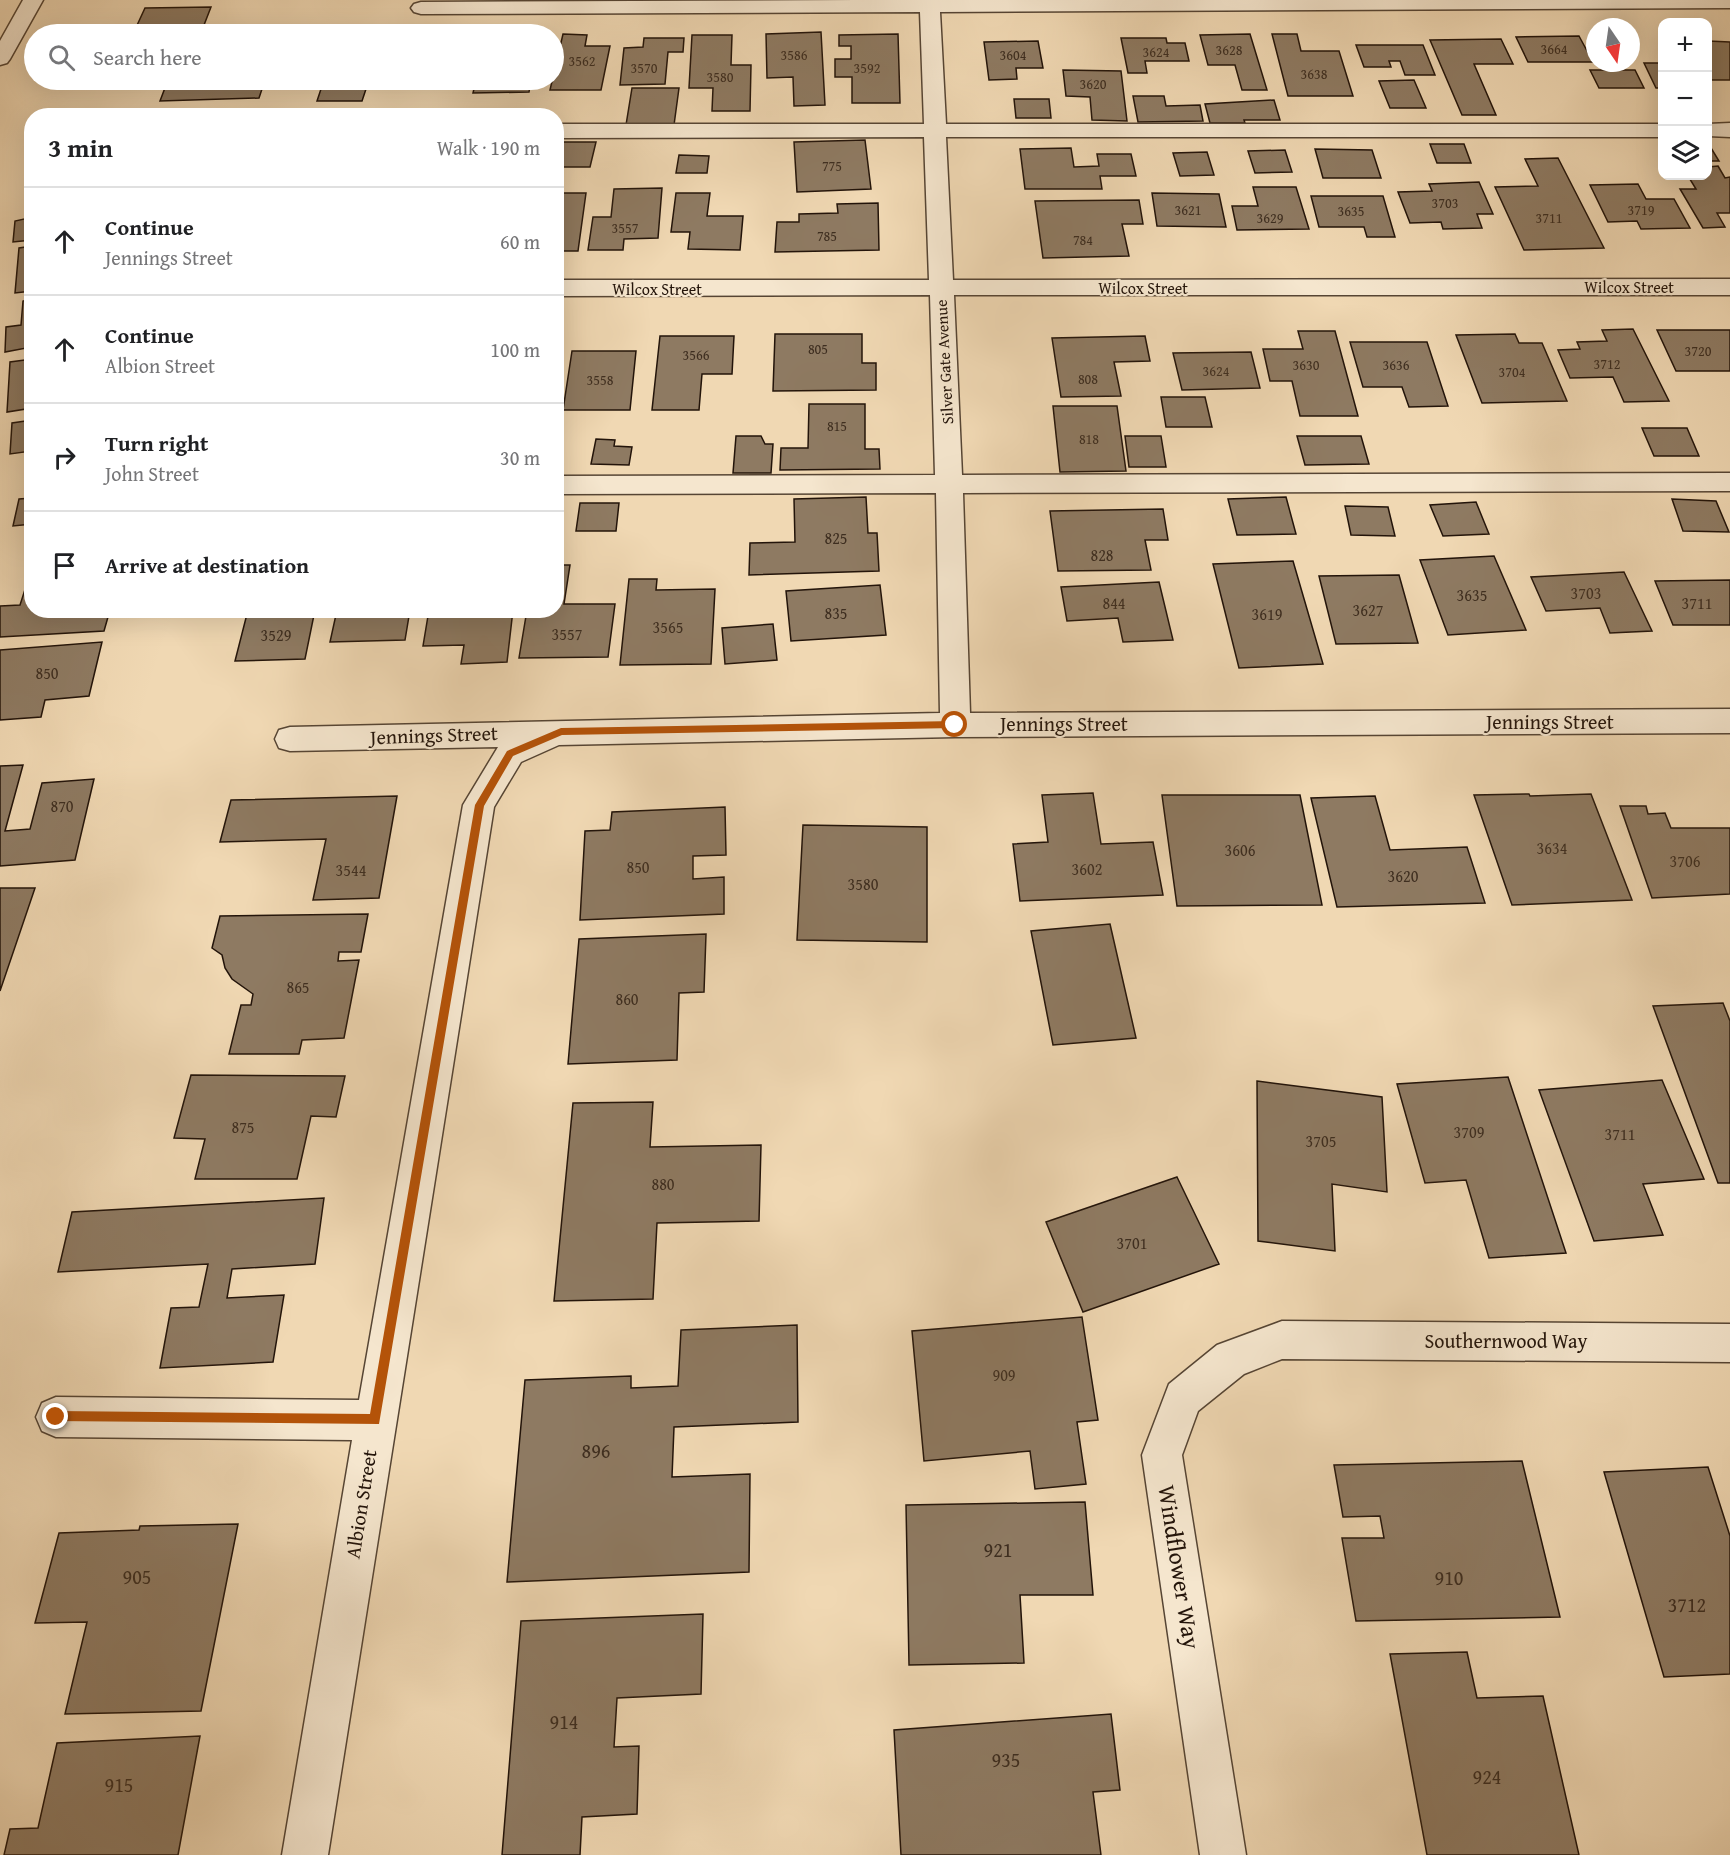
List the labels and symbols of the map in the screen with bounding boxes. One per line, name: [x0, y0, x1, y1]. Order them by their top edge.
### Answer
north arrow: [1586, 18, 1640, 72]
house number: 3664: [1541, 39, 1568, 59]
house number: 3628: [1216, 40, 1243, 60]
house number: 3624: [1143, 42, 1170, 62]
house number: 3586: [781, 45, 808, 65]
house number: 3604: [1000, 45, 1027, 65]
house number: 3562: [569, 51, 595, 71]
house number: 3570: [631, 58, 658, 78]
house number: 3592: [854, 58, 880, 78]
house number: 3638: [1301, 64, 1328, 84]
house number: 3580: [707, 67, 734, 87]
house number: 3620: [1080, 74, 1107, 94]
house number: 775: [822, 156, 842, 176]
house number: 3703: [1432, 193, 1458, 213]
house number: 3621: [1175, 200, 1201, 220]
house number: 3719: [1628, 200, 1655, 220]
house number: 3635: [1338, 201, 1364, 221]
house number: 3629: [1257, 208, 1284, 228]
house number: 3711: [1536, 208, 1562, 228]
house number: 3557: [612, 218, 639, 238]
house number: 785: [817, 226, 837, 246]
house number: 784: [1073, 230, 1093, 250]
street label: Wilcox Street: [1584, 275, 1674, 299]
street label: Wilcox Street: [1098, 276, 1188, 300]
street label: Wilcox Street: [612, 277, 702, 301]
street label: Silver Gate Avenue: [929, 299, 959, 425]
house number: 805: [808, 339, 828, 359]
house number: 3720: [1685, 341, 1712, 361]
house number: 3566: [683, 345, 710, 365]
house number: 3712: [1594, 354, 1620, 374]
house number: 3630: [1293, 355, 1320, 375]
house number: 3636: [1383, 355, 1410, 375]
house number: 3624: [1203, 361, 1230, 381]
house number: 3704: [1499, 362, 1526, 382]
house number: 808: [1078, 369, 1098, 389]
house number: 3558: [587, 370, 614, 390]
house number: 815: [827, 416, 847, 436]
house number: 818: [1079, 429, 1099, 449]
house number: 825: [824, 526, 848, 550]
house number: 828: [1090, 543, 1114, 567]
house number: 3703: [1571, 581, 1601, 605]
house number: 3635: [1457, 583, 1487, 607]
house number: 844: [1102, 591, 1126, 615]
house number: 3711: [1682, 591, 1712, 615]
house number: 3627: [1353, 598, 1384, 622]
house number: 835: [824, 601, 848, 625]
house number: 3619: [1252, 602, 1283, 626]
house number: 3565: [653, 615, 683, 639]
house number: 3557: [552, 622, 583, 646]
house number: 3529: [261, 623, 292, 647]
house number: 850: [35, 661, 59, 685]
street label: Jennings Street: [1483, 707, 1614, 736]
street label: Jennings Street: [997, 709, 1128, 738]
route start: [941, 711, 967, 737]
street label: Jennings Street: [367, 718, 498, 751]
house number: 870: [50, 794, 74, 818]
house number: 3634: [1537, 836, 1568, 860]
house number: 3606: [1225, 838, 1256, 862]
house number: 3706: [1670, 849, 1701, 873]
house number: 850: [626, 855, 650, 879]
house number: 3602: [1072, 857, 1102, 881]
house number: 3544: [336, 858, 367, 882]
house number: 3620: [1388, 864, 1419, 888]
house number: 3580: [848, 872, 879, 896]
house number: 865: [286, 975, 310, 999]
house number: 860: [615, 987, 639, 1011]
house number: 875: [231, 1115, 255, 1139]
house number: 3709: [1454, 1120, 1485, 1144]
house number: 3711: [1605, 1122, 1635, 1146]
house number: 3705: [1306, 1129, 1336, 1153]
house number: 880: [651, 1172, 675, 1196]
house number: 3701: [1117, 1231, 1147, 1255]
street label: Southernwood Way: [1425, 1326, 1588, 1355]
house number: 909: [992, 1363, 1016, 1387]
route end: [42, 1403, 68, 1429]
house number: 896: [582, 1436, 610, 1465]
street label: Albion Street: [338, 1447, 383, 1561]
street label: Windflower Way: [1149, 1482, 1210, 1651]
house number: 921: [984, 1535, 1012, 1564]
house number: 905: [123, 1562, 151, 1591]
house number: 910: [1435, 1563, 1463, 1592]
house number: 3712: [1668, 1590, 1706, 1619]
house number: 914: [550, 1707, 578, 1736]
house number: 935: [992, 1745, 1020, 1774]
house number: 924: [1473, 1762, 1501, 1791]
house number: 915: [105, 1770, 133, 1799]

